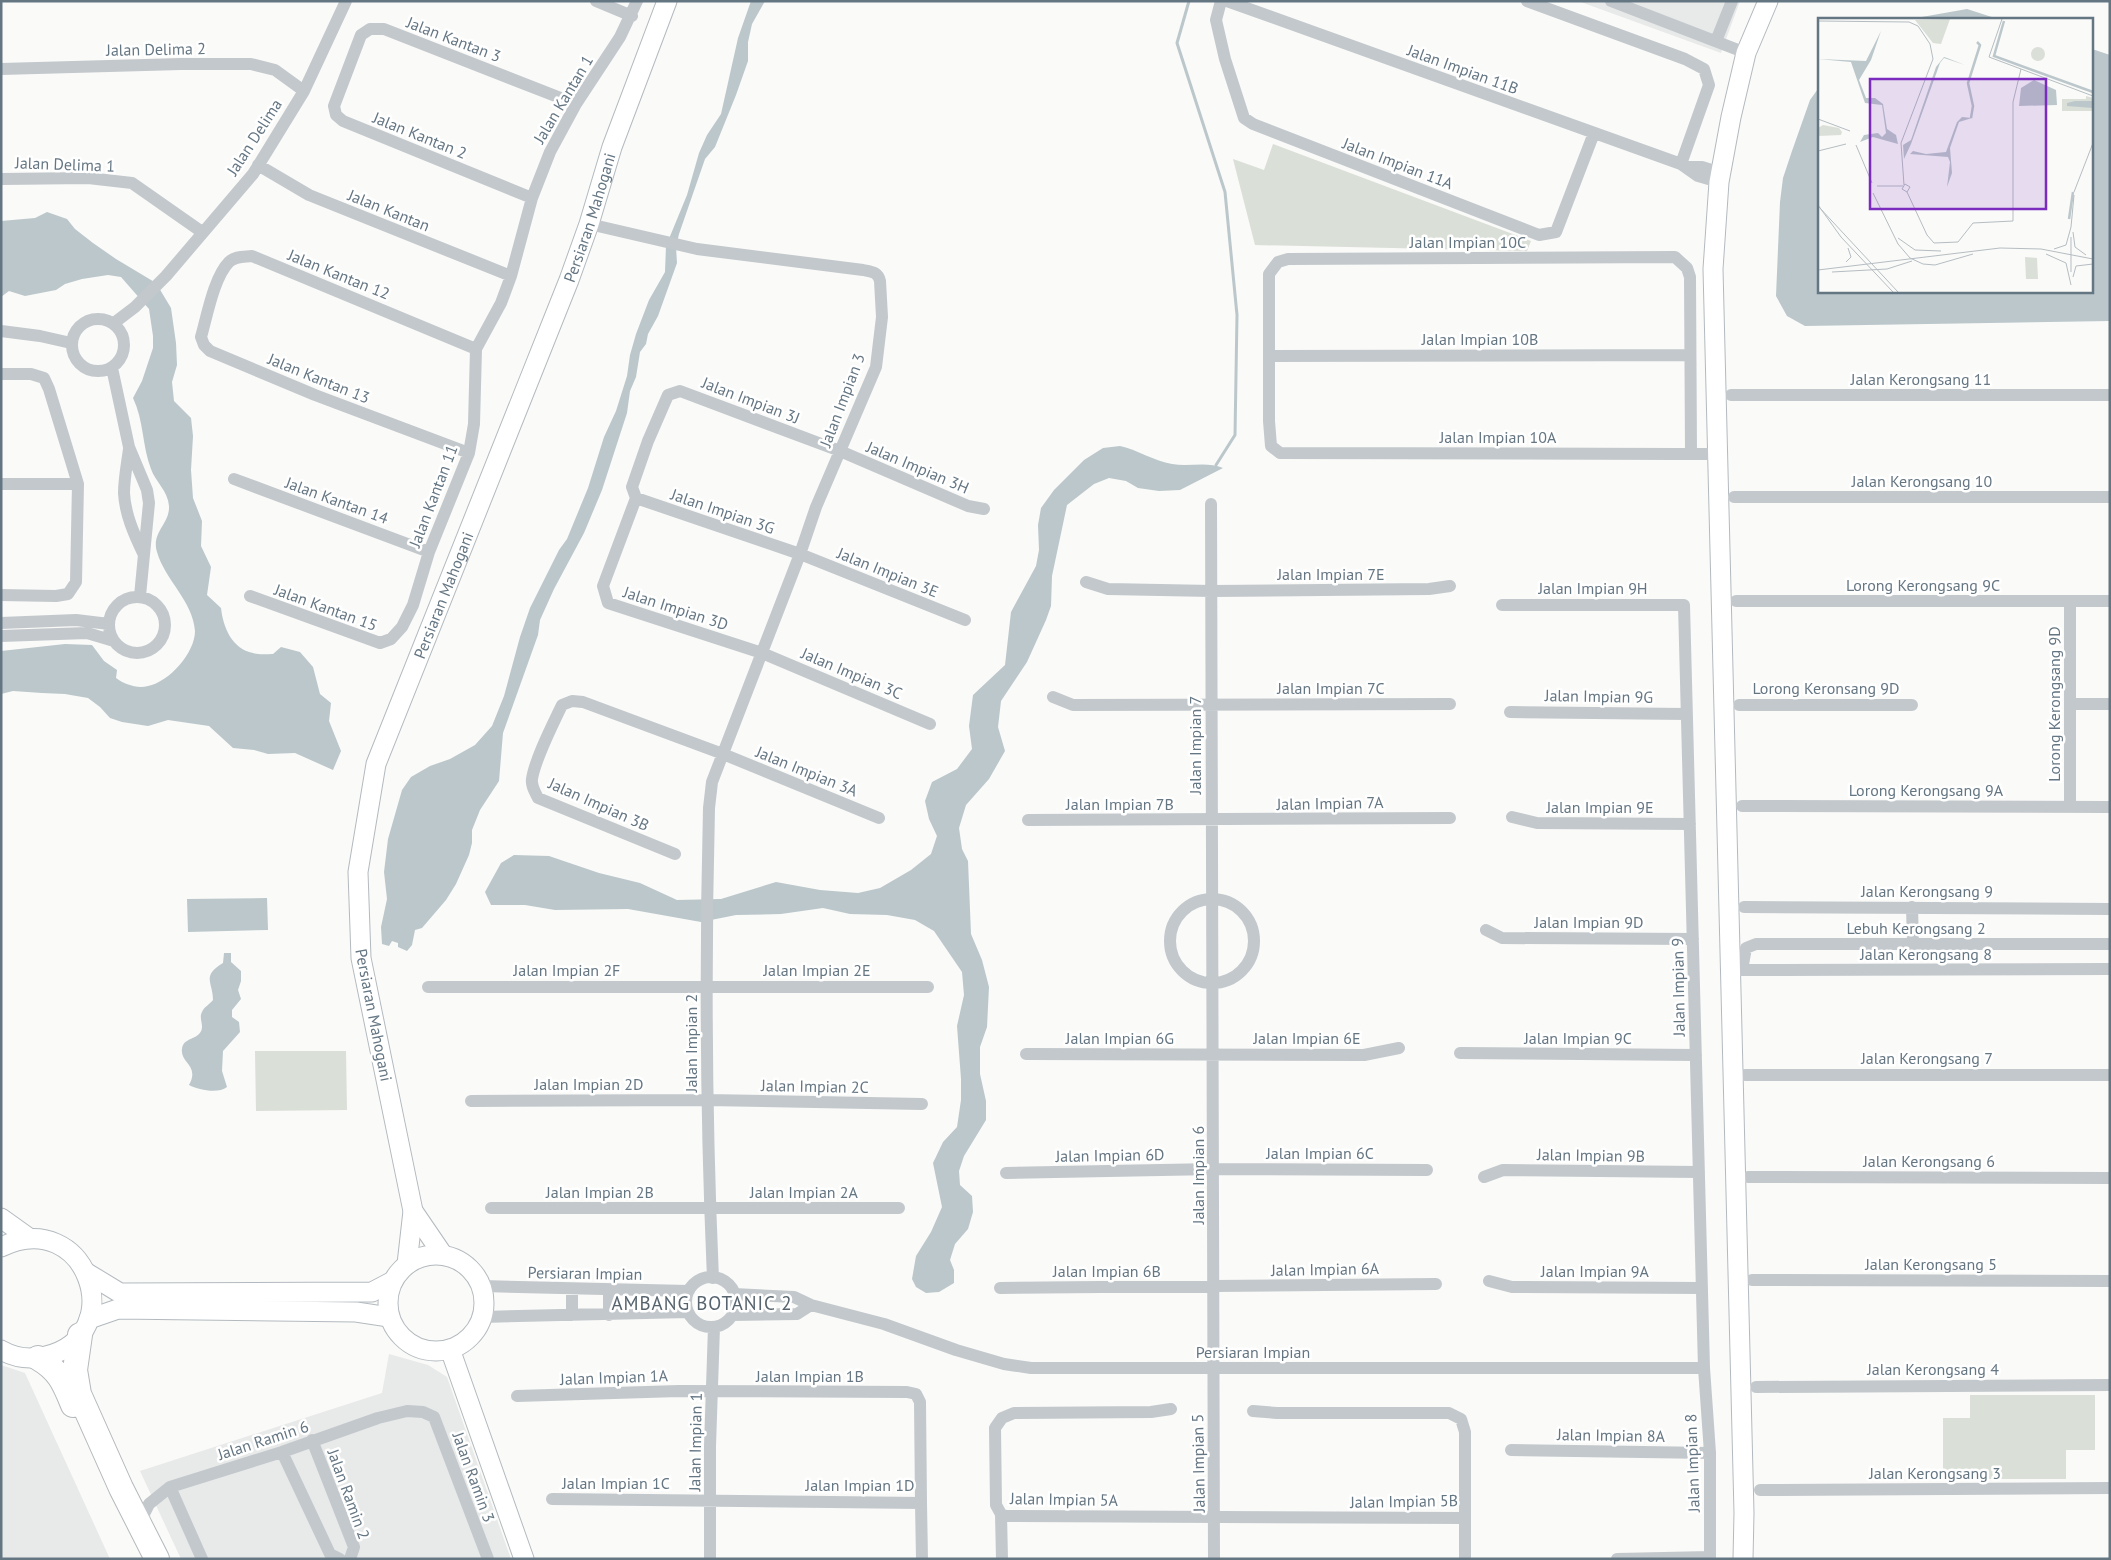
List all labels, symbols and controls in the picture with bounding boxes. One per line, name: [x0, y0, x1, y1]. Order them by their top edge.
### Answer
street label: Jalan Kantan 3: [403, 12, 504, 66]
inset map: [1818, 18, 2094, 292]
street label: Jalan Delima 2: [105, 38, 206, 60]
street label: Jalan Impian 11B: [1404, 39, 1521, 98]
street label: Jalan Kantan 1: [528, 51, 597, 148]
street label: Jalan Delima: [221, 95, 286, 180]
street label: Jalan Kantan 2: [369, 107, 470, 163]
street label: Jalan Impian 11A: [1339, 132, 1457, 193]
street label: Persiaran Mahogani: [559, 150, 620, 285]
street label: Jalan Delima 1: [14, 152, 115, 176]
street label: Jalan Kantan: [344, 184, 433, 235]
street label: Jalan Impian 10C: [1409, 232, 1526, 252]
street label: Jalan Kantan 12: [284, 244, 393, 304]
street label: Jalan Impian 10B: [1421, 329, 1538, 349]
street label: Jalan Kantan 13: [264, 348, 373, 408]
street label: Jalan Impian 3: [815, 350, 869, 450]
street label: Jalan Kerongsang 11: [1850, 369, 1991, 389]
street label: Jalan Impian 3J: [698, 372, 803, 428]
street label: Jalan Impian 10A: [1439, 427, 1557, 447]
street label: Jalan Impian 3H: [863, 436, 972, 498]
street label: Jalan Kantan 11: [404, 442, 462, 551]
street label: Jalan Kerongsang 10: [1851, 471, 1992, 491]
street label: Jalan Kantan 14: [282, 472, 391, 528]
street label: Jalan Impian 3G: [668, 484, 777, 538]
street label: Persiaran Mahogani: [409, 529, 478, 661]
street label: Jalan Impian 3E: [834, 542, 941, 601]
street label: Jalan Impian 7E: [1276, 564, 1385, 584]
street label: Lorong Kerongsang 9C: [1846, 575, 2000, 595]
street label: Jalan Impian 9H: [1537, 578, 1648, 598]
street label: Jalan Kantan 15: [271, 579, 380, 635]
street label: Jalan Impian 3D: [620, 581, 731, 634]
street label: Lorong Kerongsang 9D: [2044, 626, 2064, 782]
street label: Jalan Impian 3C: [798, 642, 905, 703]
street label: Jalan Impian 7C: [1276, 678, 1385, 698]
street label: Lorong Keronsang 9D: [1753, 678, 1899, 698]
street label: Jalan Impian 9G: [1544, 685, 1653, 707]
street label: Jalan Impian 7: [1185, 696, 1205, 795]
street label: Jalan Impian 3A: [752, 741, 861, 801]
street label: Jalan Impian 3B: [545, 773, 652, 835]
street label: Lorong Kerongsang 9A: [1849, 780, 2004, 800]
street label: Jalan Impian 7A: [1275, 792, 1384, 814]
street label: Jalan Impian 7B: [1065, 794, 1174, 814]
street label: Jalan Impian 9E: [1545, 797, 1654, 817]
street label: Jalan Kerongsang 9: [1860, 881, 1993, 901]
street label: Jalan Impian 9D: [1534, 912, 1643, 932]
street label: Lebuh Kerongsang 2: [1846, 918, 1986, 938]
street label: Jalan Impian 9: [1667, 938, 1689, 1037]
street label: Jalan Kerongsang 8: [1859, 944, 1992, 964]
street label: Persiaran Mahogani: [351, 947, 397, 1083]
street label: Jalan Impian 2F: [513, 960, 620, 980]
street label: Jalan Impian 2E: [762, 960, 871, 980]
street label: Jalan Impian 2: [681, 994, 701, 1093]
street label: Jalan Impian 6G: [1065, 1028, 1174, 1048]
street label: Jalan Impian 6E: [1252, 1028, 1361, 1048]
street label: Jalan Impian 9C: [1523, 1028, 1632, 1048]
street label: Jalan Kerongsang 7: [1860, 1048, 1993, 1068]
street label: Jalan Impian 2D: [534, 1074, 643, 1094]
street label: Jalan Impian 2C: [760, 1075, 869, 1097]
street label: Jalan Impian 6: [1188, 1126, 1208, 1225]
street label: Jalan Impian 6C: [1265, 1143, 1374, 1163]
street label: Jalan Impian 6D: [1054, 1144, 1165, 1166]
street label: Jalan Impian 9B: [1536, 1144, 1645, 1166]
street label: Jalan Kerongsang 6: [1862, 1151, 1995, 1171]
street label: Jalan Impian 2B: [545, 1182, 654, 1202]
street label: Jalan Impian 2A: [749, 1182, 859, 1202]
street label: Jalan Kerongsang 5: [1864, 1254, 1997, 1274]
street label: Jalan Impian 6A: [1270, 1258, 1380, 1280]
street label: Jalan Impian 6B: [1052, 1261, 1161, 1281]
street label: Jalan Impian 9A: [1540, 1261, 1650, 1281]
street label: Persiaran Impian: [528, 1262, 642, 1284]
district label: AMBANG BOTANIC 2: [611, 1291, 793, 1315]
street label: Persiaran Impian: [1196, 1342, 1310, 1362]
street label: Jalan Kerongsang 4: [1866, 1359, 1999, 1379]
street label: Jalan Impian 1A: [559, 1365, 669, 1389]
street label: Jalan Impian 1B: [755, 1366, 864, 1386]
street label: Jalan Impian 1: [684, 1393, 706, 1492]
street label: Jalan Impian 8: [1680, 1413, 1704, 1514]
street label: Jalan Impian 5: [1187, 1414, 1209, 1513]
street label: Jalan Ramin 6: [214, 1416, 311, 1464]
street label: Jalan Impian 8A: [1556, 1424, 1666, 1446]
street label: Jalan Ramin 3: [448, 1428, 500, 1525]
street label: Jalan Ramin 2: [323, 1445, 375, 1542]
street label: Jalan Kerongsang 3: [1868, 1463, 2001, 1483]
street label: Jalan Impian 1C: [561, 1473, 670, 1493]
street label: Jalan Impian 1D: [805, 1475, 914, 1495]
street label: Jalan Impian 5A: [1009, 1488, 1119, 1510]
street label: Jalan Impian 5B: [1349, 1490, 1458, 1512]

